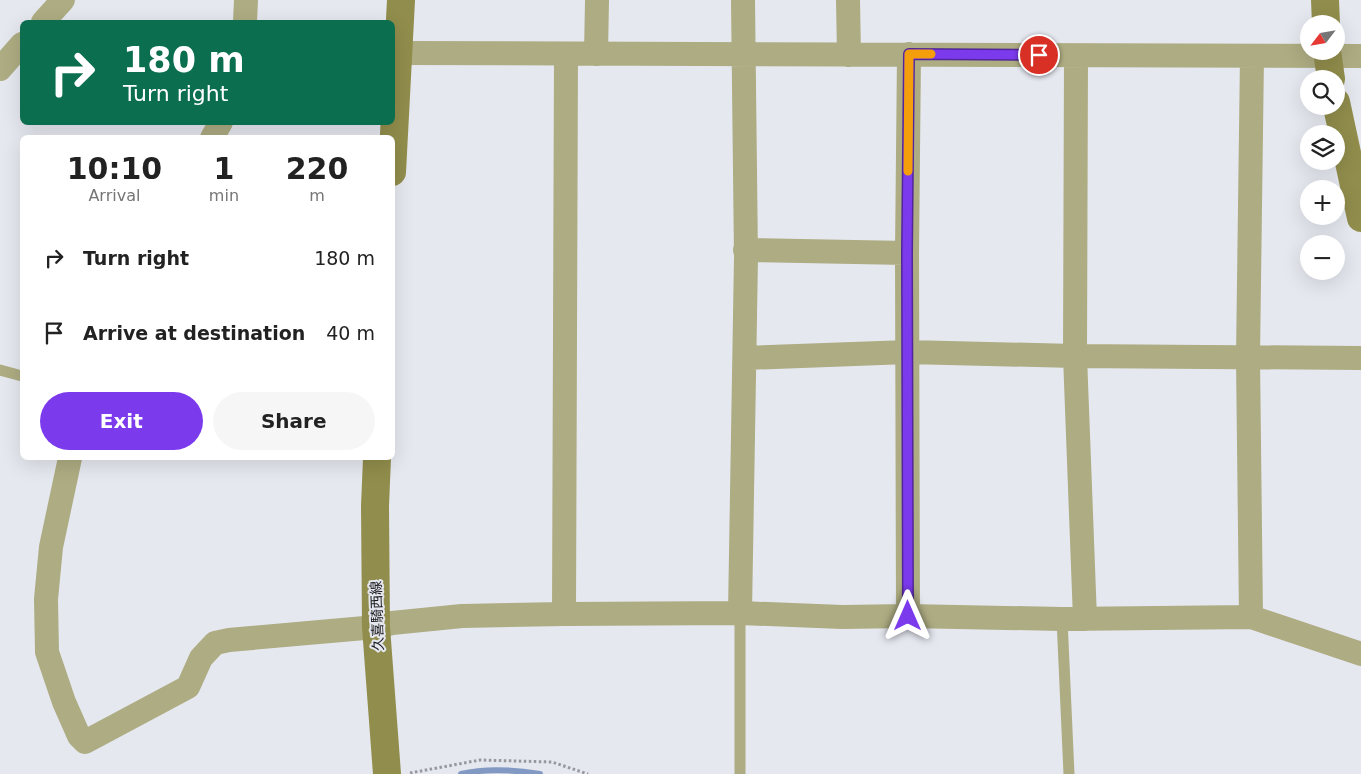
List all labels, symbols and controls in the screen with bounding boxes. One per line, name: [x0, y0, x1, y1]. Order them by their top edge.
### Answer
north arrow: [1300, 15, 1345, 60]
map controls: [1300, 15, 1345, 280]
pin: [1018, 34, 1060, 76]
icon: right: [40, 40, 105, 105]
text: 180 m: [123, 40, 245, 80]
icon: arrive: [1025, 41, 1053, 69]
button: search: [1300, 70, 1345, 115]
text: Turn right: [123, 81, 228, 106]
button: layers: [1300, 125, 1345, 170]
text: 10:10: [67, 151, 162, 186]
text: 1: [213, 151, 234, 186]
text: 220: [286, 151, 348, 186]
button: +: [1300, 180, 1345, 225]
text: Arrival: [88, 186, 140, 205]
text: min: [209, 186, 239, 205]
text: m: [309, 186, 325, 205]
button: −: [1300, 235, 1345, 280]
icon: right: [40, 244, 68, 272]
text: Turn right: [83, 247, 189, 269]
text: 180 m: [314, 247, 375, 269]
icon: arrive: [40, 319, 68, 347]
text: Arrive at destination: [83, 322, 305, 344]
text: 40 m: [326, 322, 375, 344]
button: Exit: [40, 392, 203, 450]
button: Share: [213, 392, 375, 450]
street label: 久喜騎西線: [368, 581, 386, 651]
position arrow: [881, 589, 933, 641]

